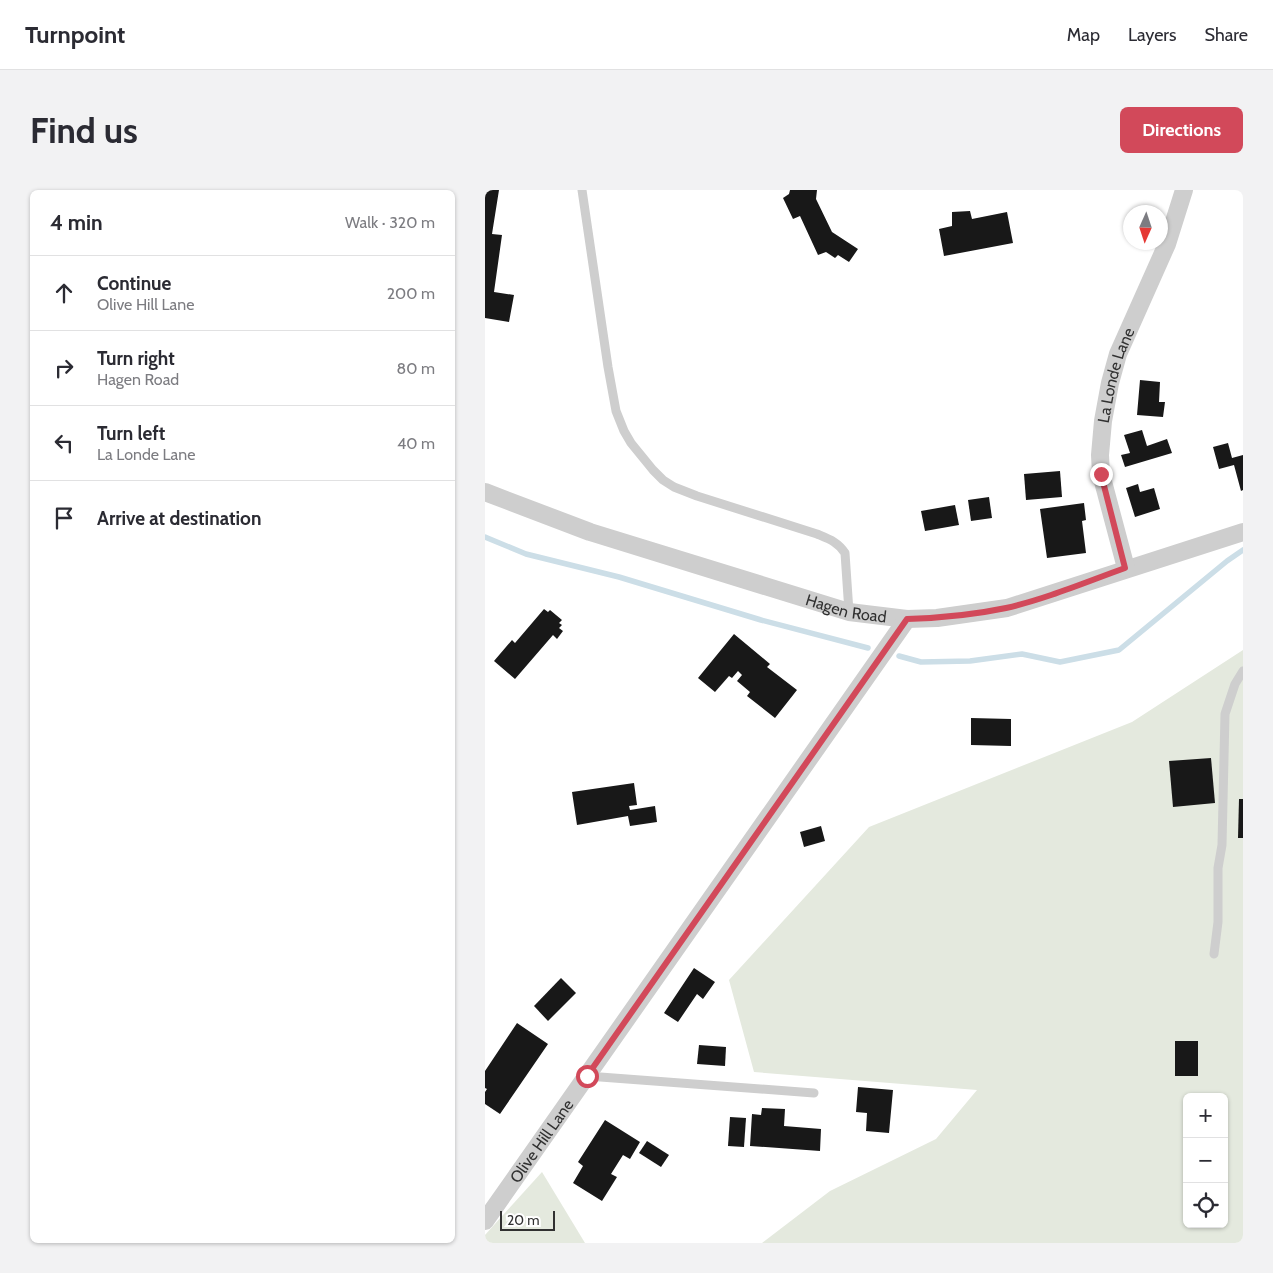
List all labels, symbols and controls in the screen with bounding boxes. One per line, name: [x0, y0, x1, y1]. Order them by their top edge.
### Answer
text: Turnpoint: [25, 20, 125, 49]
text: Map: [1067, 24, 1100, 46]
text: Layers: [1128, 24, 1177, 46]
text: Share: [1205, 24, 1248, 46]
button: Directions: [1120, 107, 1243, 153]
text: Find us: [30, 109, 138, 152]
north arrow: [1123, 205, 1168, 250]
text: 4 min: [50, 210, 103, 235]
text: Walk · 320 m: [345, 213, 435, 232]
text: Continue: [97, 272, 171, 295]
icon: ahead: [50, 279, 78, 307]
text: 200 m: [387, 284, 435, 303]
text: Olive Hill Lane: [97, 295, 194, 314]
street label: La Londe Lane: [1093, 324, 1138, 424]
text: Turn right: [97, 347, 175, 370]
icon: right: [50, 354, 78, 382]
text: 80 m: [397, 359, 435, 378]
text: Hagen Road: [97, 370, 179, 389]
text: Turn left: [97, 422, 165, 445]
icon: left: [50, 429, 78, 457]
text: 40 m: [397, 434, 435, 453]
text: La Londe Lane: [97, 445, 195, 464]
route end: [1090, 463, 1113, 486]
icon: arrive: [50, 504, 78, 532]
text: Arrive at destination: [97, 507, 261, 530]
street label: Hagen Road: [804, 590, 888, 626]
route start: [576, 1065, 599, 1088]
map controls: [1183, 1093, 1228, 1228]
button: +: [1183, 1093, 1228, 1138]
street label: Olive Hill Lane: [505, 1095, 577, 1186]
button: −: [1183, 1138, 1228, 1183]
button: locate: [1183, 1183, 1228, 1228]
scale bar: [500, 1208, 555, 1231]
text: 20 m: [507, 1211, 540, 1229]

